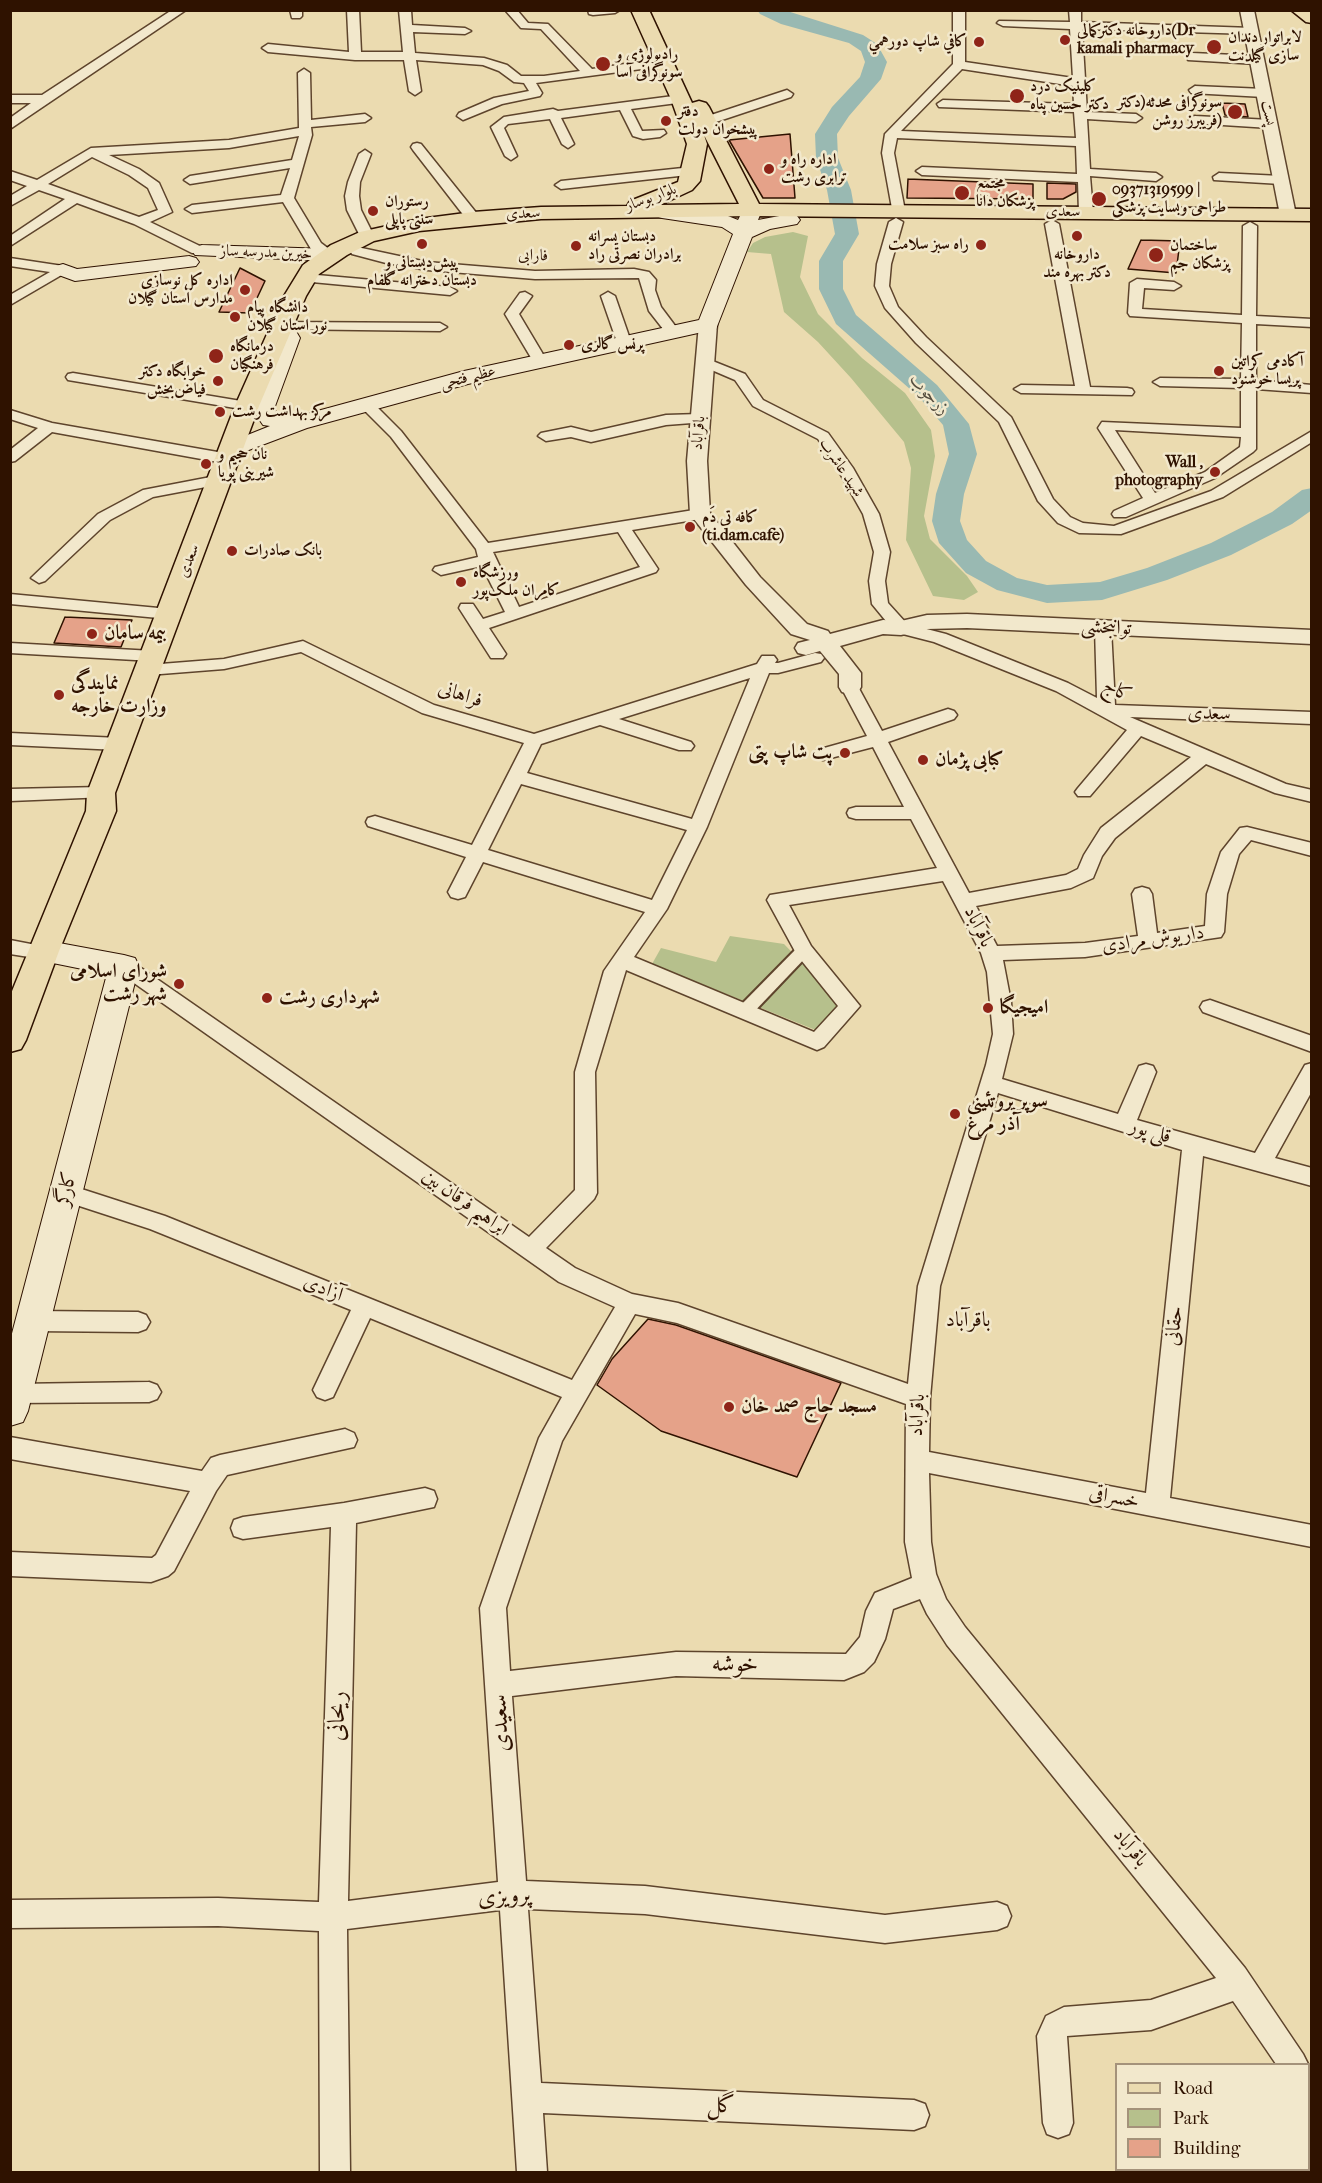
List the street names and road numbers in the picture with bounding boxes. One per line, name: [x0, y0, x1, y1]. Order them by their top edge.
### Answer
street label: پست: [1256, 99, 1280, 127]
street label: بلوار بوسار: [623, 180, 679, 216]
street label: سعدی: [1045, 202, 1081, 222]
street label: سعدی: [505, 204, 541, 224]
street label: خیرین مدرسه ساز: [219, 242, 313, 264]
street label: فارابی: [518, 246, 548, 266]
street label: عظیم فتحی: [438, 362, 498, 394]
street label: باقرآباد: [688, 415, 710, 451]
street label: شهید عاشرب: [814, 435, 868, 501]
street label: سعدی: [174, 541, 204, 581]
street label: توانبخشی: [1080, 615, 1132, 641]
street label: کاج: [1099, 674, 1135, 708]
street label: فراهانی: [435, 677, 485, 713]
street label: سعدی: [1187, 701, 1231, 727]
street label: باقرآباد: [958, 902, 998, 952]
street label: داریوش مرادی: [1100, 921, 1206, 959]
street label: قلی پور: [1126, 1114, 1174, 1150]
street label: ابراهیم فرقان بین: [417, 1164, 513, 1242]
street label: کارگر: [51, 1169, 83, 1209]
street label: آزادی: [300, 1270, 346, 1308]
street label: حقانی: [1161, 1305, 1189, 1347]
street label: باقرآباد: [905, 1393, 931, 1437]
street label: خسراقی: [1087, 1481, 1141, 1515]
street label: خوشه: [711, 1650, 759, 1680]
street label: ریحانی: [323, 1690, 353, 1742]
street label: سعیدی: [485, 1693, 517, 1753]
street label: باقرآباد: [1107, 1824, 1153, 1872]
street label: پرویزی: [477, 1881, 531, 1913]
street label: گل: [706, 2091, 736, 2121]

